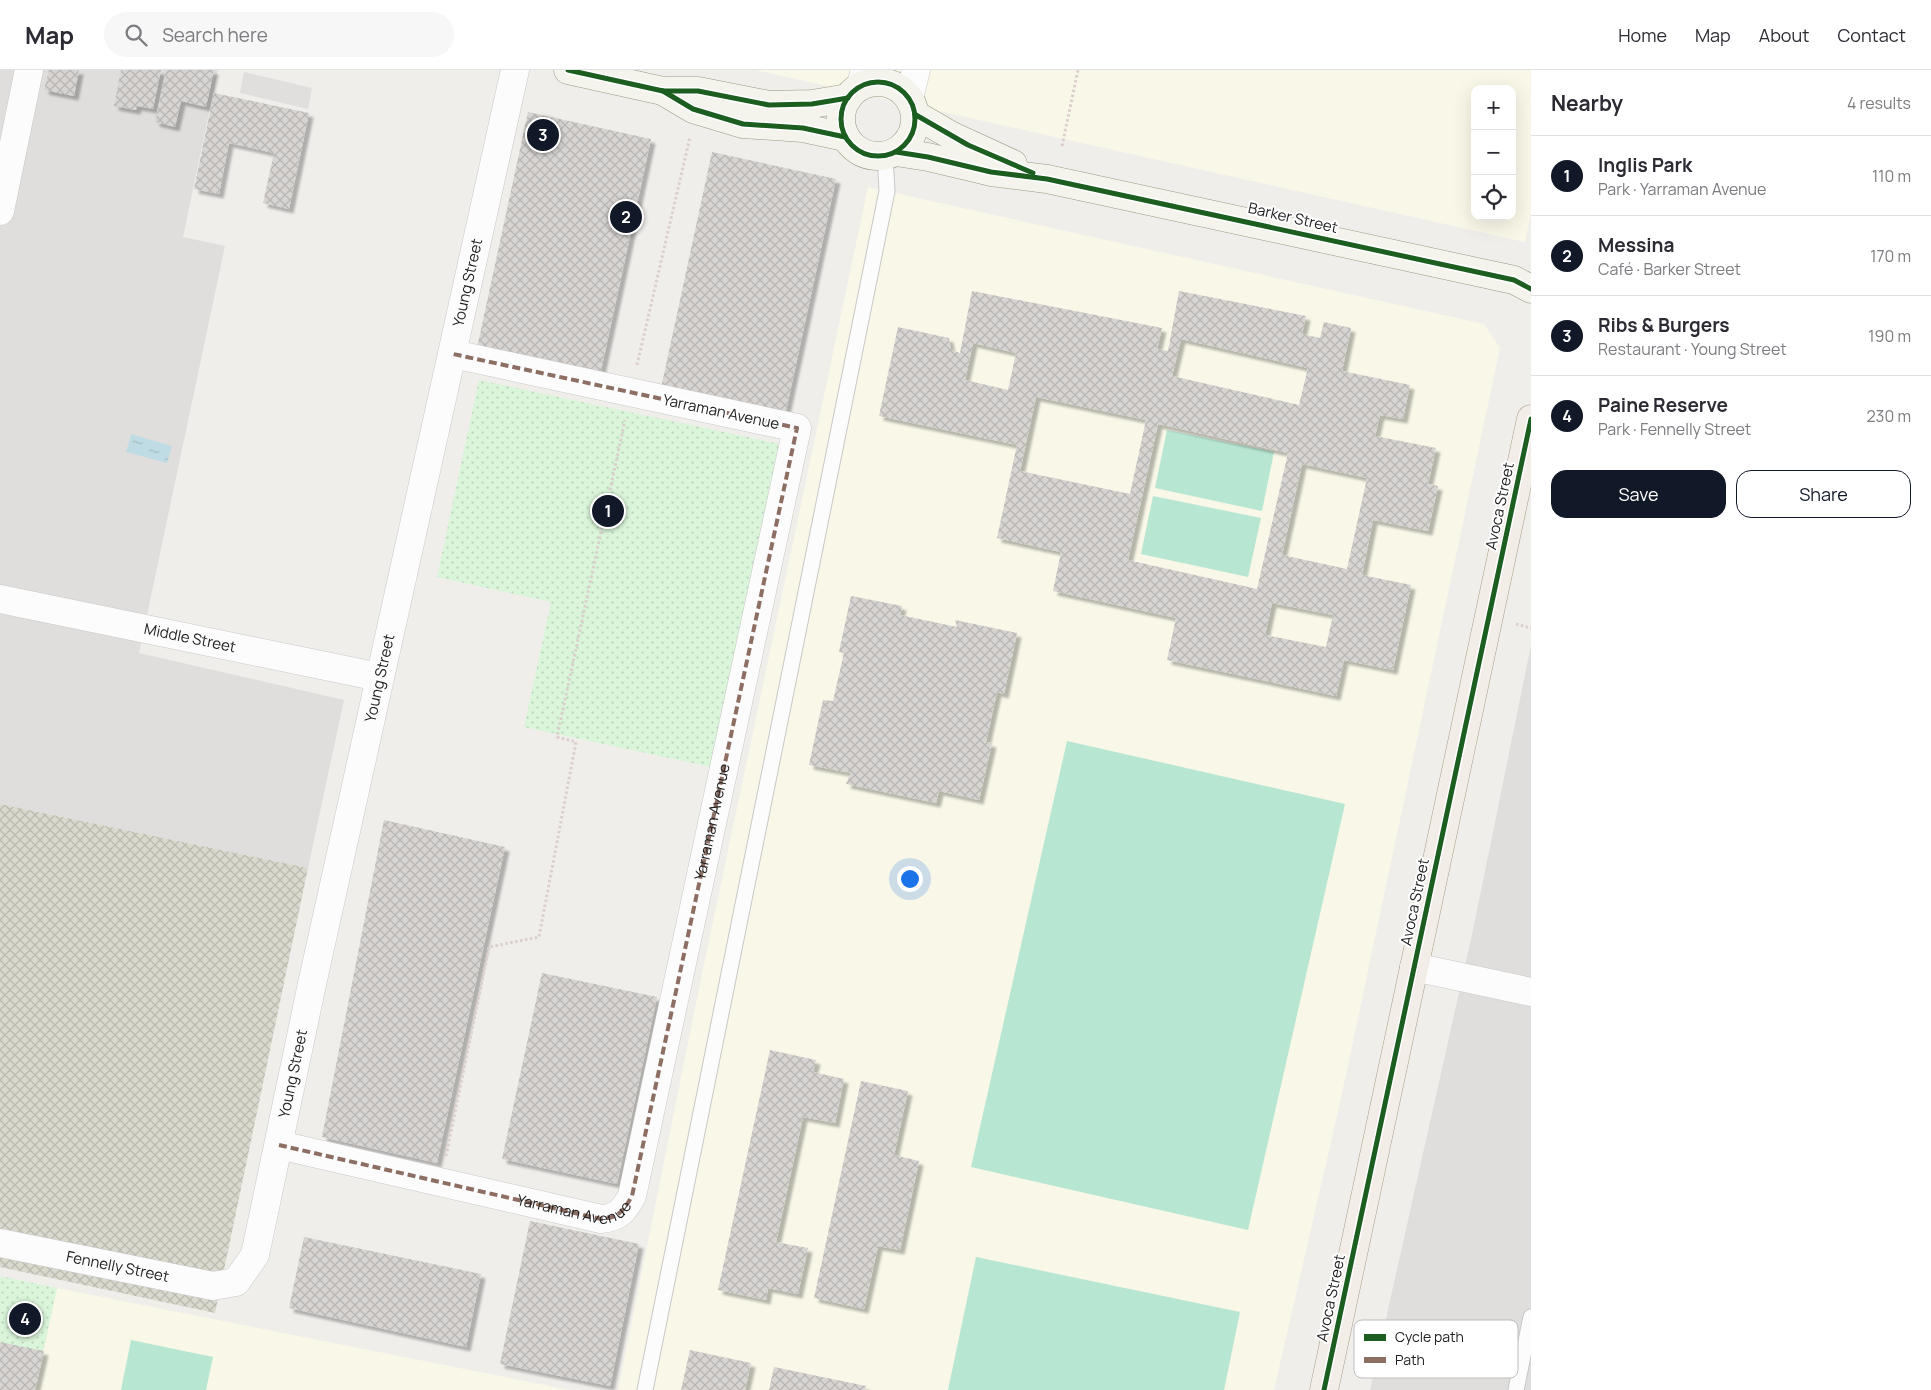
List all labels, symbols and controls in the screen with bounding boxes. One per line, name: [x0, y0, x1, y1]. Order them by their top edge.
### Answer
search box: [104, 12, 454, 57]
text: Map: [25, 18, 74, 51]
icon: search: [122, 21, 150, 49]
text: Search here: [162, 22, 268, 48]
text: Home: [1618, 23, 1667, 47]
text: Map: [1695, 23, 1731, 47]
text: About: [1759, 23, 1809, 47]
text: Contact: [1837, 23, 1906, 47]
map controls: [1471, 85, 1516, 220]
button: +: [1471, 85, 1516, 130]
text: Nearby: [1551, 89, 1623, 117]
text: 4 results: [1847, 92, 1911, 114]
pin: 3: [527, 116, 559, 154]
button: −: [1471, 130, 1516, 175]
text: Inglis Park: [1598, 152, 1692, 178]
text: 1: [1563, 165, 1571, 187]
text: 110 m: [1872, 165, 1911, 187]
button: locate: [1471, 175, 1516, 220]
text: Park · Yarraman Avenue: [1598, 178, 1766, 200]
street label: Barker Street: [1246, 197, 1340, 238]
pin: 2: [610, 198, 642, 236]
text: Messina: [1598, 232, 1674, 258]
street label: Young Street: [447, 236, 487, 329]
text: 2: [1562, 245, 1572, 267]
text: 170 m: [1870, 245, 1911, 267]
text: Café · Barker Street: [1598, 258, 1741, 280]
text: Ribs & Burgers: [1598, 312, 1730, 338]
text: 3: [1562, 325, 1572, 347]
text: 190 m: [1868, 325, 1911, 347]
text: Restaurant · Young Street: [1598, 338, 1787, 360]
street label: Yarraman Avenue: [661, 389, 782, 434]
text: Paine Reserve: [1598, 392, 1728, 418]
text: 4: [1562, 405, 1572, 427]
text: 230 m: [1867, 405, 1911, 427]
text: Park · Fennelly Street: [1598, 418, 1751, 440]
street label: Avoca Street: [1480, 460, 1519, 551]
button: Save: [1551, 470, 1726, 518]
button: Share: [1736, 470, 1911, 518]
pin: 1: [592, 492, 624, 530]
street label: Middle Street: [142, 618, 238, 657]
street label: Young Street: [359, 632, 399, 724]
street label: Yarraman Avenue: [689, 761, 735, 882]
street label: Avoca Street: [1395, 856, 1434, 947]
your location: [897, 866, 923, 892]
street label: Young Street: [273, 1027, 312, 1120]
street label: Yarraman Avenue: [512, 1187, 630, 1207]
text: Yarraman Avenue: [515, 1189, 636, 1229]
street label: Fennelly Street: [64, 1246, 171, 1287]
street label: Avoca Street: [1311, 1252, 1350, 1343]
pin: 4: [9, 1300, 41, 1338]
legend: [1354, 1320, 1518, 1378]
text: Cycle path: [1395, 1327, 1464, 1346]
text: Path: [1395, 1350, 1425, 1369]

